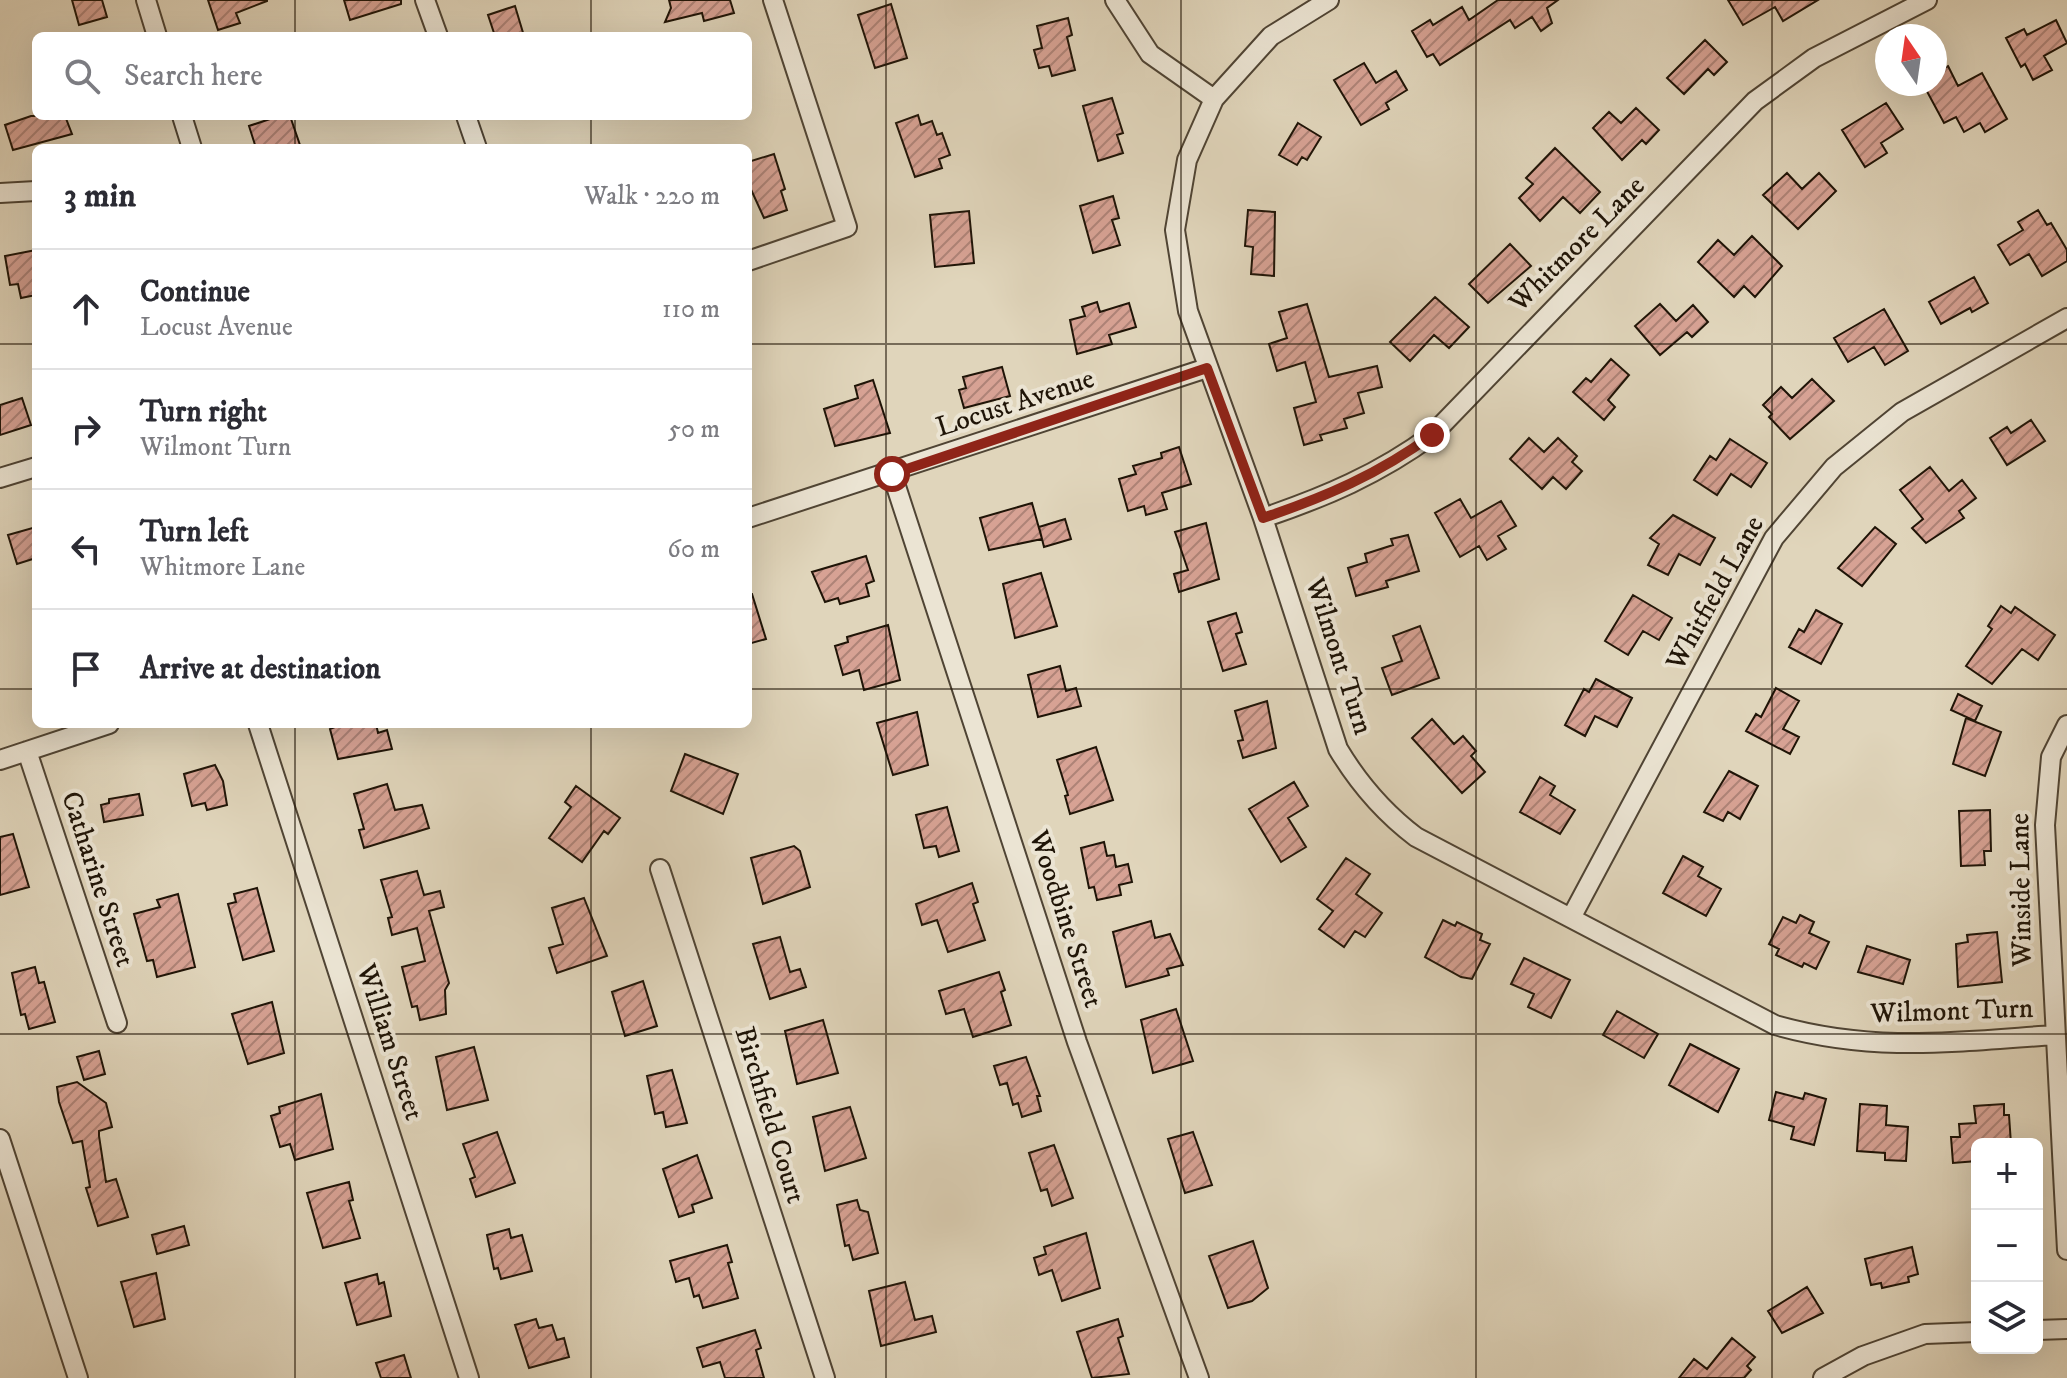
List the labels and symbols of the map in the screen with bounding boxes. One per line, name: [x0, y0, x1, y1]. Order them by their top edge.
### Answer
north arrow: [1875, 24, 1947, 96]
street label: Whitmore Lane: [1501, 169, 1652, 320]
street label: Locust Avenue: [931, 361, 1099, 445]
route end: [1414, 417, 1450, 453]
route start: [874, 456, 910, 492]
street label: Whitfield Lane: [1658, 510, 1772, 677]
street label: Wilmont Turn: [1297, 572, 1381, 739]
street label: Catharine Street: [53, 787, 143, 971]
street label: Winside Lane: [2002, 813, 2040, 968]
street label: Woodbine Street: [1021, 825, 1111, 1012]
street label: William Street: [348, 959, 432, 1124]
street label: Wilmont Turn: [1869, 991, 2034, 1031]
street label: Birchfield Court: [727, 1022, 813, 1208]

